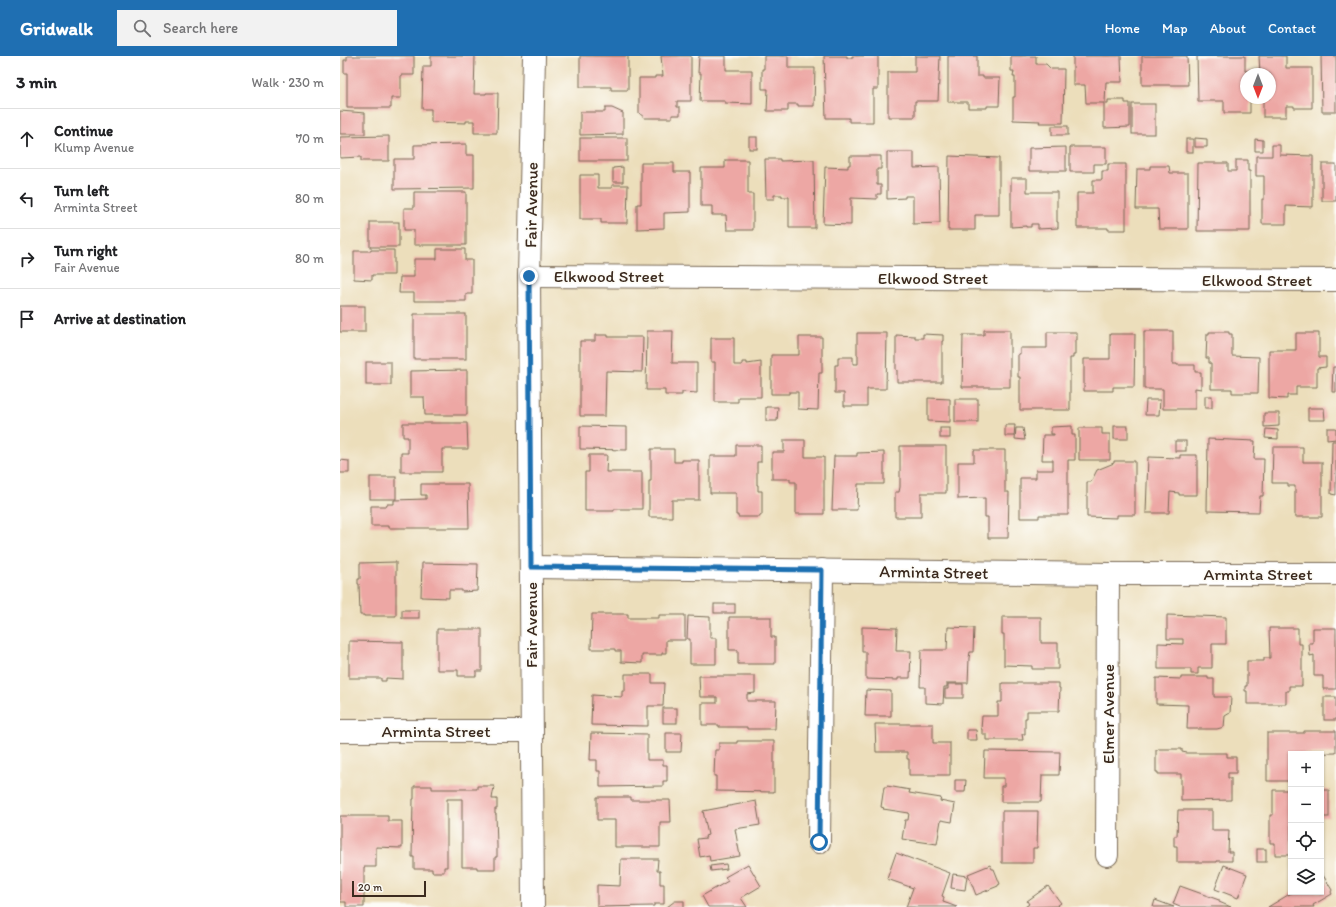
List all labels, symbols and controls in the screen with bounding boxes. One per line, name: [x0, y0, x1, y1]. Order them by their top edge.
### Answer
search box: [117, 10, 397, 46]
text: Gridwalk: [20, 17, 93, 40]
icon: search: [131, 17, 153, 39]
text: Search here: [163, 19, 238, 37]
text: Home: [1105, 20, 1140, 37]
text: Map: [1162, 20, 1188, 37]
text: About: [1210, 20, 1246, 37]
text: Contact: [1268, 20, 1316, 37]
north arrow: [1240, 68, 1276, 104]
text: 3 min: [16, 72, 57, 92]
text: Walk · 230 m: [252, 75, 324, 90]
text: Continue: [54, 122, 113, 140]
icon: ahead: [16, 128, 38, 150]
text: 70 m: [296, 131, 324, 146]
text: Klump Avenue: [54, 140, 134, 155]
street label: Fair Avenue: [520, 162, 542, 248]
text: Turn left: [54, 182, 109, 200]
icon: left: [16, 188, 38, 210]
text: 80 m: [295, 191, 324, 206]
text: Arminta Street: [54, 200, 138, 215]
text: Turn right: [54, 242, 118, 260]
icon: right: [16, 248, 38, 270]
text: 80 m: [295, 251, 324, 266]
text: Fair Avenue: [54, 260, 120, 275]
street label: Elkwood Street: [554, 266, 664, 286]
route end: [520, 267, 538, 285]
street label: Elkwood Street: [878, 268, 988, 288]
street label: Elkwood Street: [1202, 270, 1312, 290]
icon: arrive: [16, 308, 38, 330]
text: Arrive at destination: [54, 310, 186, 328]
street label: Arminta Street: [879, 561, 989, 583]
street label: Arminta Street: [1203, 564, 1313, 584]
street label: Fair Avenue: [521, 582, 541, 668]
street label: Elmer Avenue: [1098, 664, 1118, 764]
street label: Arminta Street: [381, 721, 491, 741]
map controls: [1288, 751, 1324, 895]
button: +: [1288, 751, 1324, 787]
button: −: [1288, 787, 1324, 823]
button: locate: [1288, 823, 1324, 859]
route start: [810, 833, 828, 851]
button: layers: [1288, 859, 1324, 895]
scale bar: [352, 879, 426, 898]
text: 20 m: [358, 881, 382, 894]

